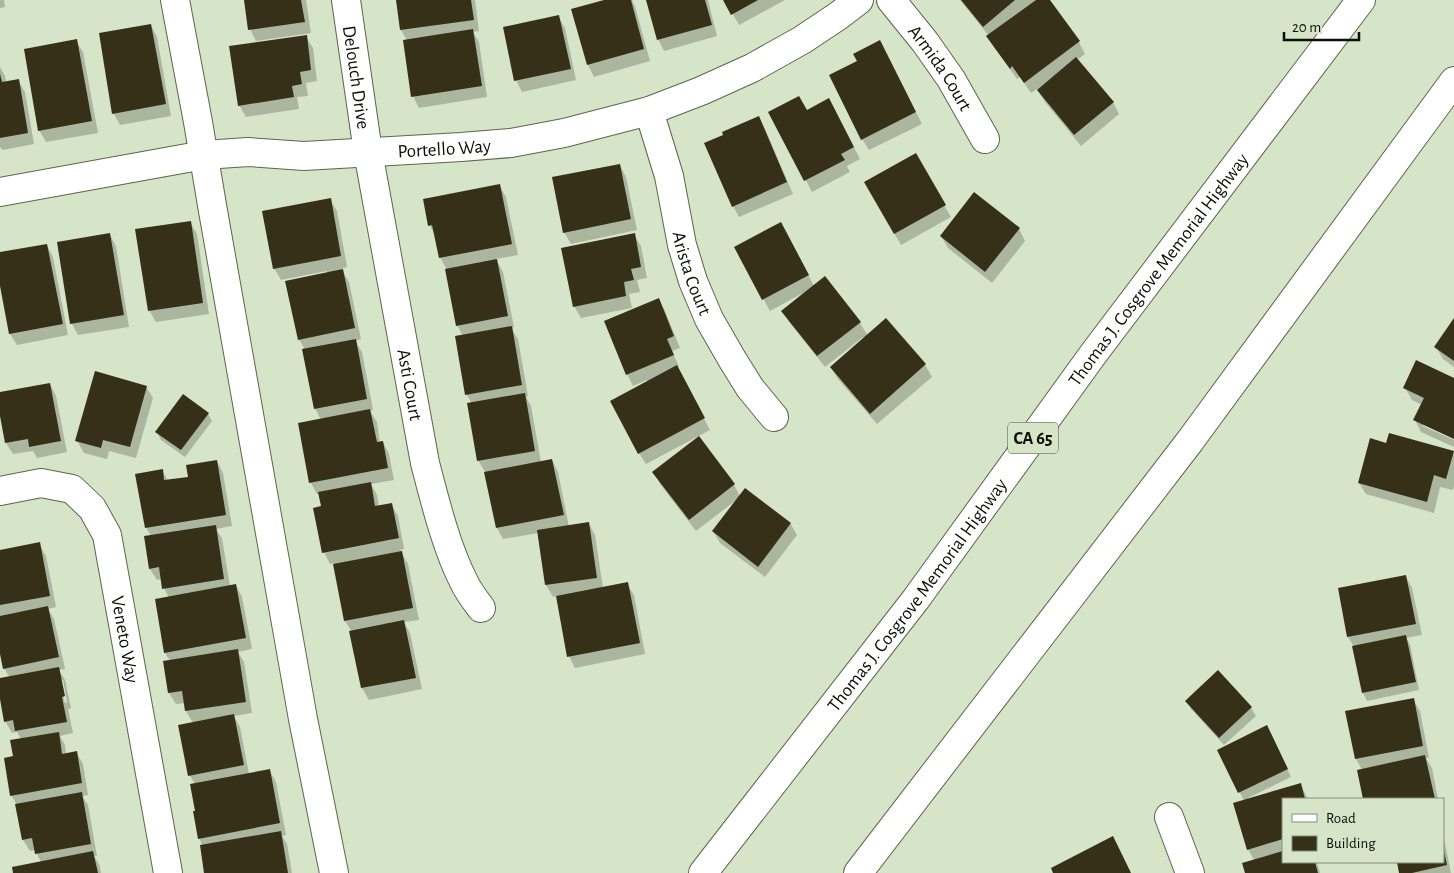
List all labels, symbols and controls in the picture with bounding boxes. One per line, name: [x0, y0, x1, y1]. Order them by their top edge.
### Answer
scale bar: [1284, 10, 1359, 42]
text: 20 m: [1292, 20, 1321, 35]
street label: Armida Court: [904, 22, 975, 114]
street label: Delouch Drive: [339, 24, 373, 131]
street label: Portello Way: [397, 137, 492, 162]
street label: Thomas J. Cosgrove Memorial Highway: [1065, 150, 1253, 390]
street label: Arista Court: [669, 230, 714, 318]
street label: Asti Court: [393, 347, 425, 422]
road number: CA 65: [1008, 422, 1058, 453]
street label: Thomas J. Cosgrove Memorial Highway: [824, 475, 1011, 715]
street label: Veneto Way: [107, 595, 142, 685]
legend: [1282, 798, 1444, 863]
text: Road: [1326, 811, 1356, 826]
text: Building: [1326, 836, 1376, 851]

